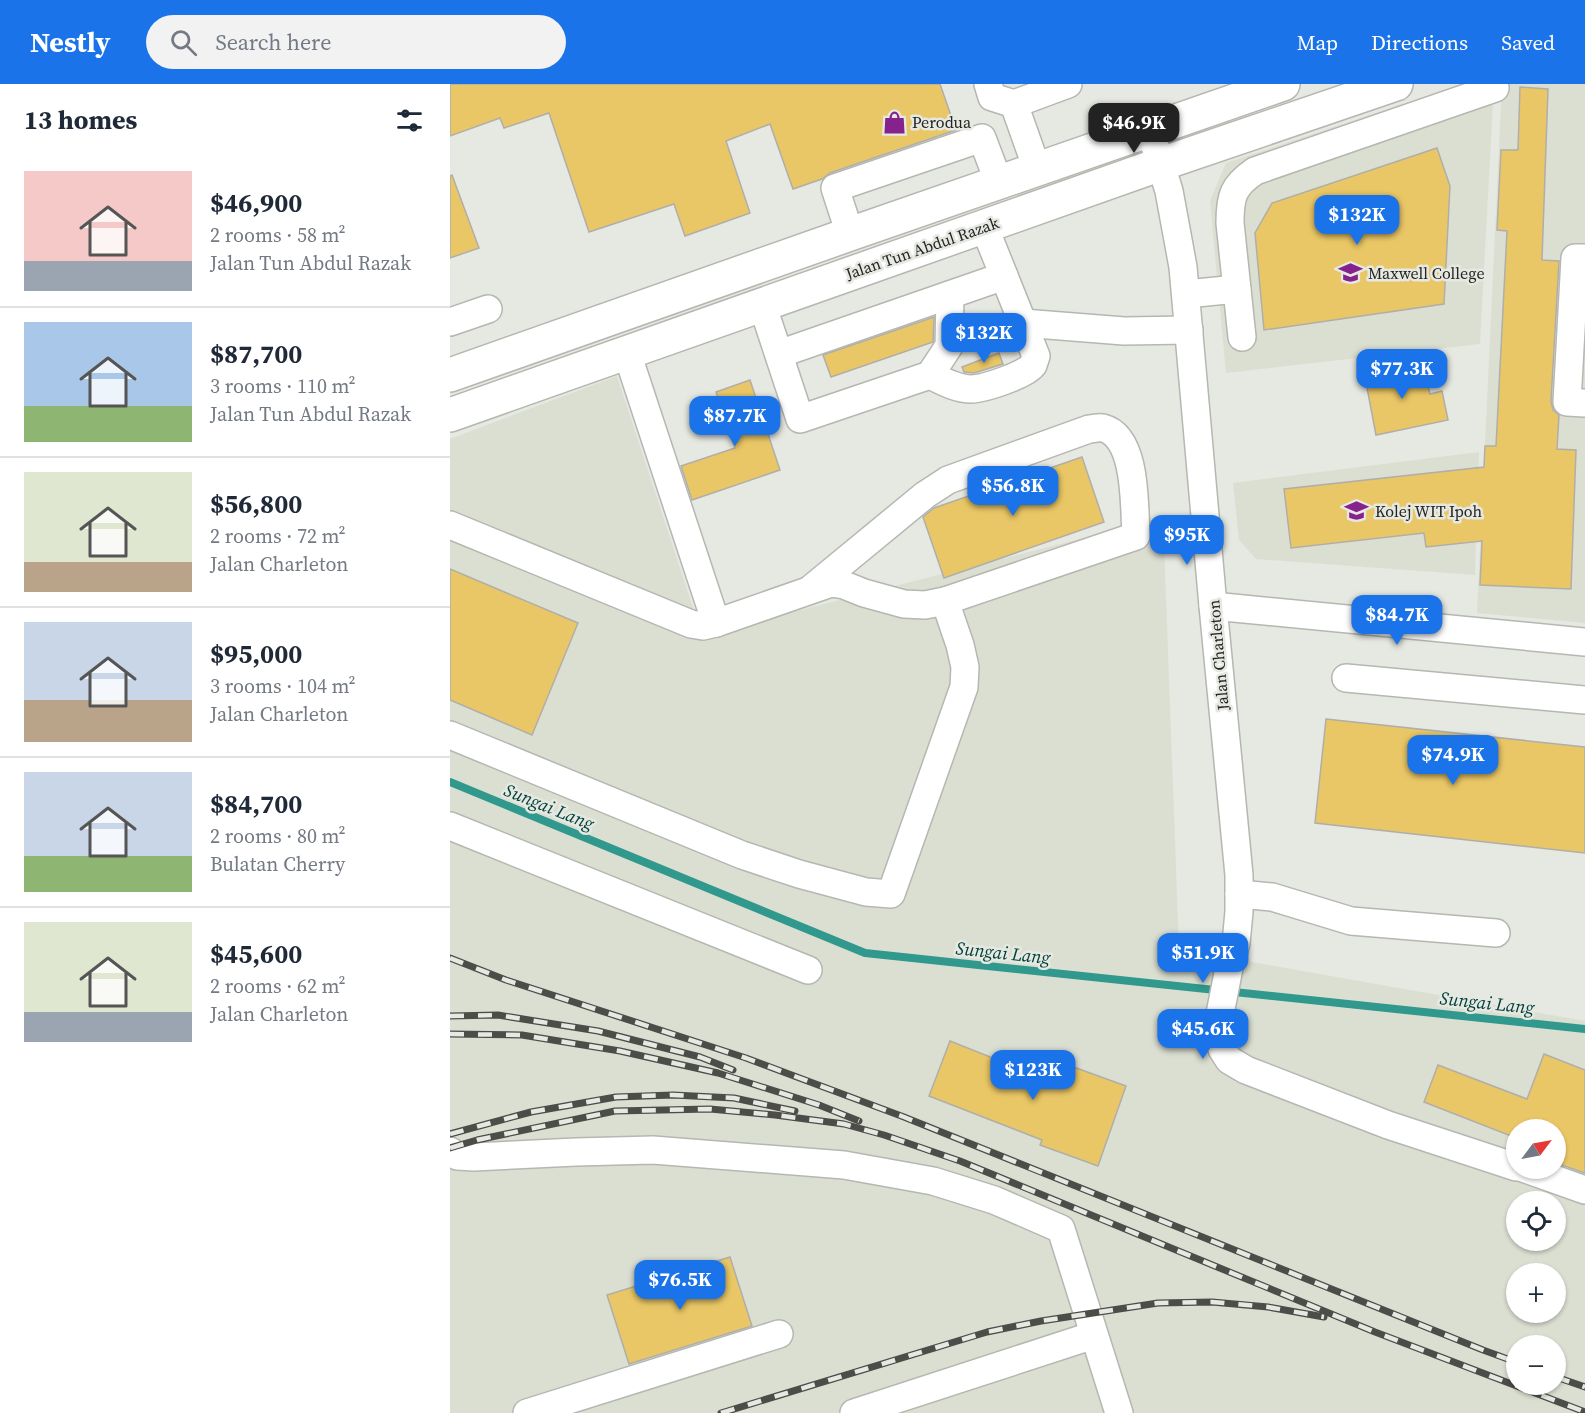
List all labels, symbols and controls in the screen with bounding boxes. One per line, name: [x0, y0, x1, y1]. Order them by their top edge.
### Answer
search box: [146, 15, 566, 69]
text: Nestly: [30, 23, 110, 61]
icon: search: [167, 26, 200, 59]
text: Search here: [215, 27, 331, 57]
text: Map: [1297, 28, 1338, 57]
text: Directions: [1371, 28, 1468, 57]
text: Saved: [1501, 28, 1555, 57]
text: 13 homes: [24, 102, 137, 138]
pin: $46.9K: [1085, 103, 1183, 154]
icon: filters: [393, 104, 426, 137]
text: $46.9K: [1102, 108, 1166, 136]
shop icon: Perodua: [881, 109, 907, 135]
place label: Perodua: [912, 111, 972, 133]
text: $46,900: [210, 185, 302, 221]
icon: home: [72, 195, 144, 267]
pin: $132K: [1315, 195, 1399, 246]
text: $132K: [1328, 200, 1386, 228]
street label: Jalan Tun Abdul Razak: [841, 211, 1002, 285]
text: 2 rooms · 58 m²: [210, 221, 346, 249]
text: Jalan Tun Abdul Razak: [210, 249, 411, 277]
school or university icon: Maxwell College: [1337, 260, 1363, 286]
place label: Maxwell College: [1368, 262, 1485, 284]
pin: $132K: [942, 313, 1026, 364]
text: $132K: [955, 318, 1013, 346]
text: $87,700: [210, 336, 302, 372]
icon: home: [72, 346, 144, 418]
pin: $77.3K: [1353, 349, 1451, 400]
text: $77.3K: [1370, 354, 1434, 382]
text: 3 rooms · 110 m²: [210, 372, 356, 400]
pin: $87.7K: [686, 396, 784, 447]
text: Jalan Tun Abdul Razak: [210, 400, 411, 428]
text: $87.7K: [703, 401, 767, 429]
pin: $56.8K: [964, 466, 1062, 517]
text: $56.8K: [981, 471, 1045, 499]
text: $56,800: [210, 486, 302, 522]
icon: home: [72, 496, 144, 568]
school or university icon: Kolej WIT Ipoh: [1344, 498, 1370, 524]
place label: Kolej WIT Ipoh: [1375, 500, 1482, 522]
pin: $95K: [1151, 515, 1223, 566]
text: $95K: [1164, 520, 1210, 548]
text: 2 rooms · 72 m²: [210, 522, 346, 550]
text: Jalan Charleton: [210, 550, 348, 578]
pin: $84.7K: [1348, 595, 1446, 646]
street label: Jalan Charleton: [1202, 599, 1234, 712]
text: $84.7K: [1365, 600, 1429, 628]
text: $95,000: [210, 636, 302, 672]
icon: home: [72, 646, 144, 718]
text: 3 rooms · 104 m²: [210, 672, 356, 700]
text: Jalan Charleton: [210, 700, 348, 728]
pin: $74.9K: [1404, 735, 1502, 786]
text: $74.9K: [1421, 740, 1485, 768]
water label: Sungai Lang: [500, 777, 599, 836]
text: $84,700: [210, 786, 302, 822]
icon: home: [72, 796, 144, 868]
text: 2 rooms · 80 m²: [210, 822, 346, 850]
text: Bulatan Cherry: [210, 850, 345, 878]
pin: $51.9K: [1154, 933, 1252, 984]
water label: Sungai Lang: [955, 935, 1053, 970]
text: $45,600: [210, 936, 302, 972]
text: $51.9K: [1171, 938, 1235, 966]
icon: home: [72, 946, 144, 1018]
text: 2 rooms · 62 m²: [210, 972, 346, 1000]
water label: Sungai Lang: [1439, 985, 1537, 1020]
text: Jalan Charleton: [210, 1000, 348, 1028]
pin: $45.6K: [1154, 1009, 1252, 1060]
text: $45.6K: [1171, 1014, 1235, 1042]
pin: $123K: [991, 1050, 1075, 1101]
text: $123K: [1004, 1055, 1062, 1083]
north arrow: [1506, 1119, 1566, 1179]
map controls: [1506, 1119, 1566, 1395]
button: locate: [1506, 1191, 1566, 1251]
pin: $76.5K: [631, 1260, 729, 1311]
button: +: [1506, 1263, 1566, 1323]
text: $76.5K: [648, 1265, 712, 1293]
button: −: [1506, 1335, 1566, 1395]

